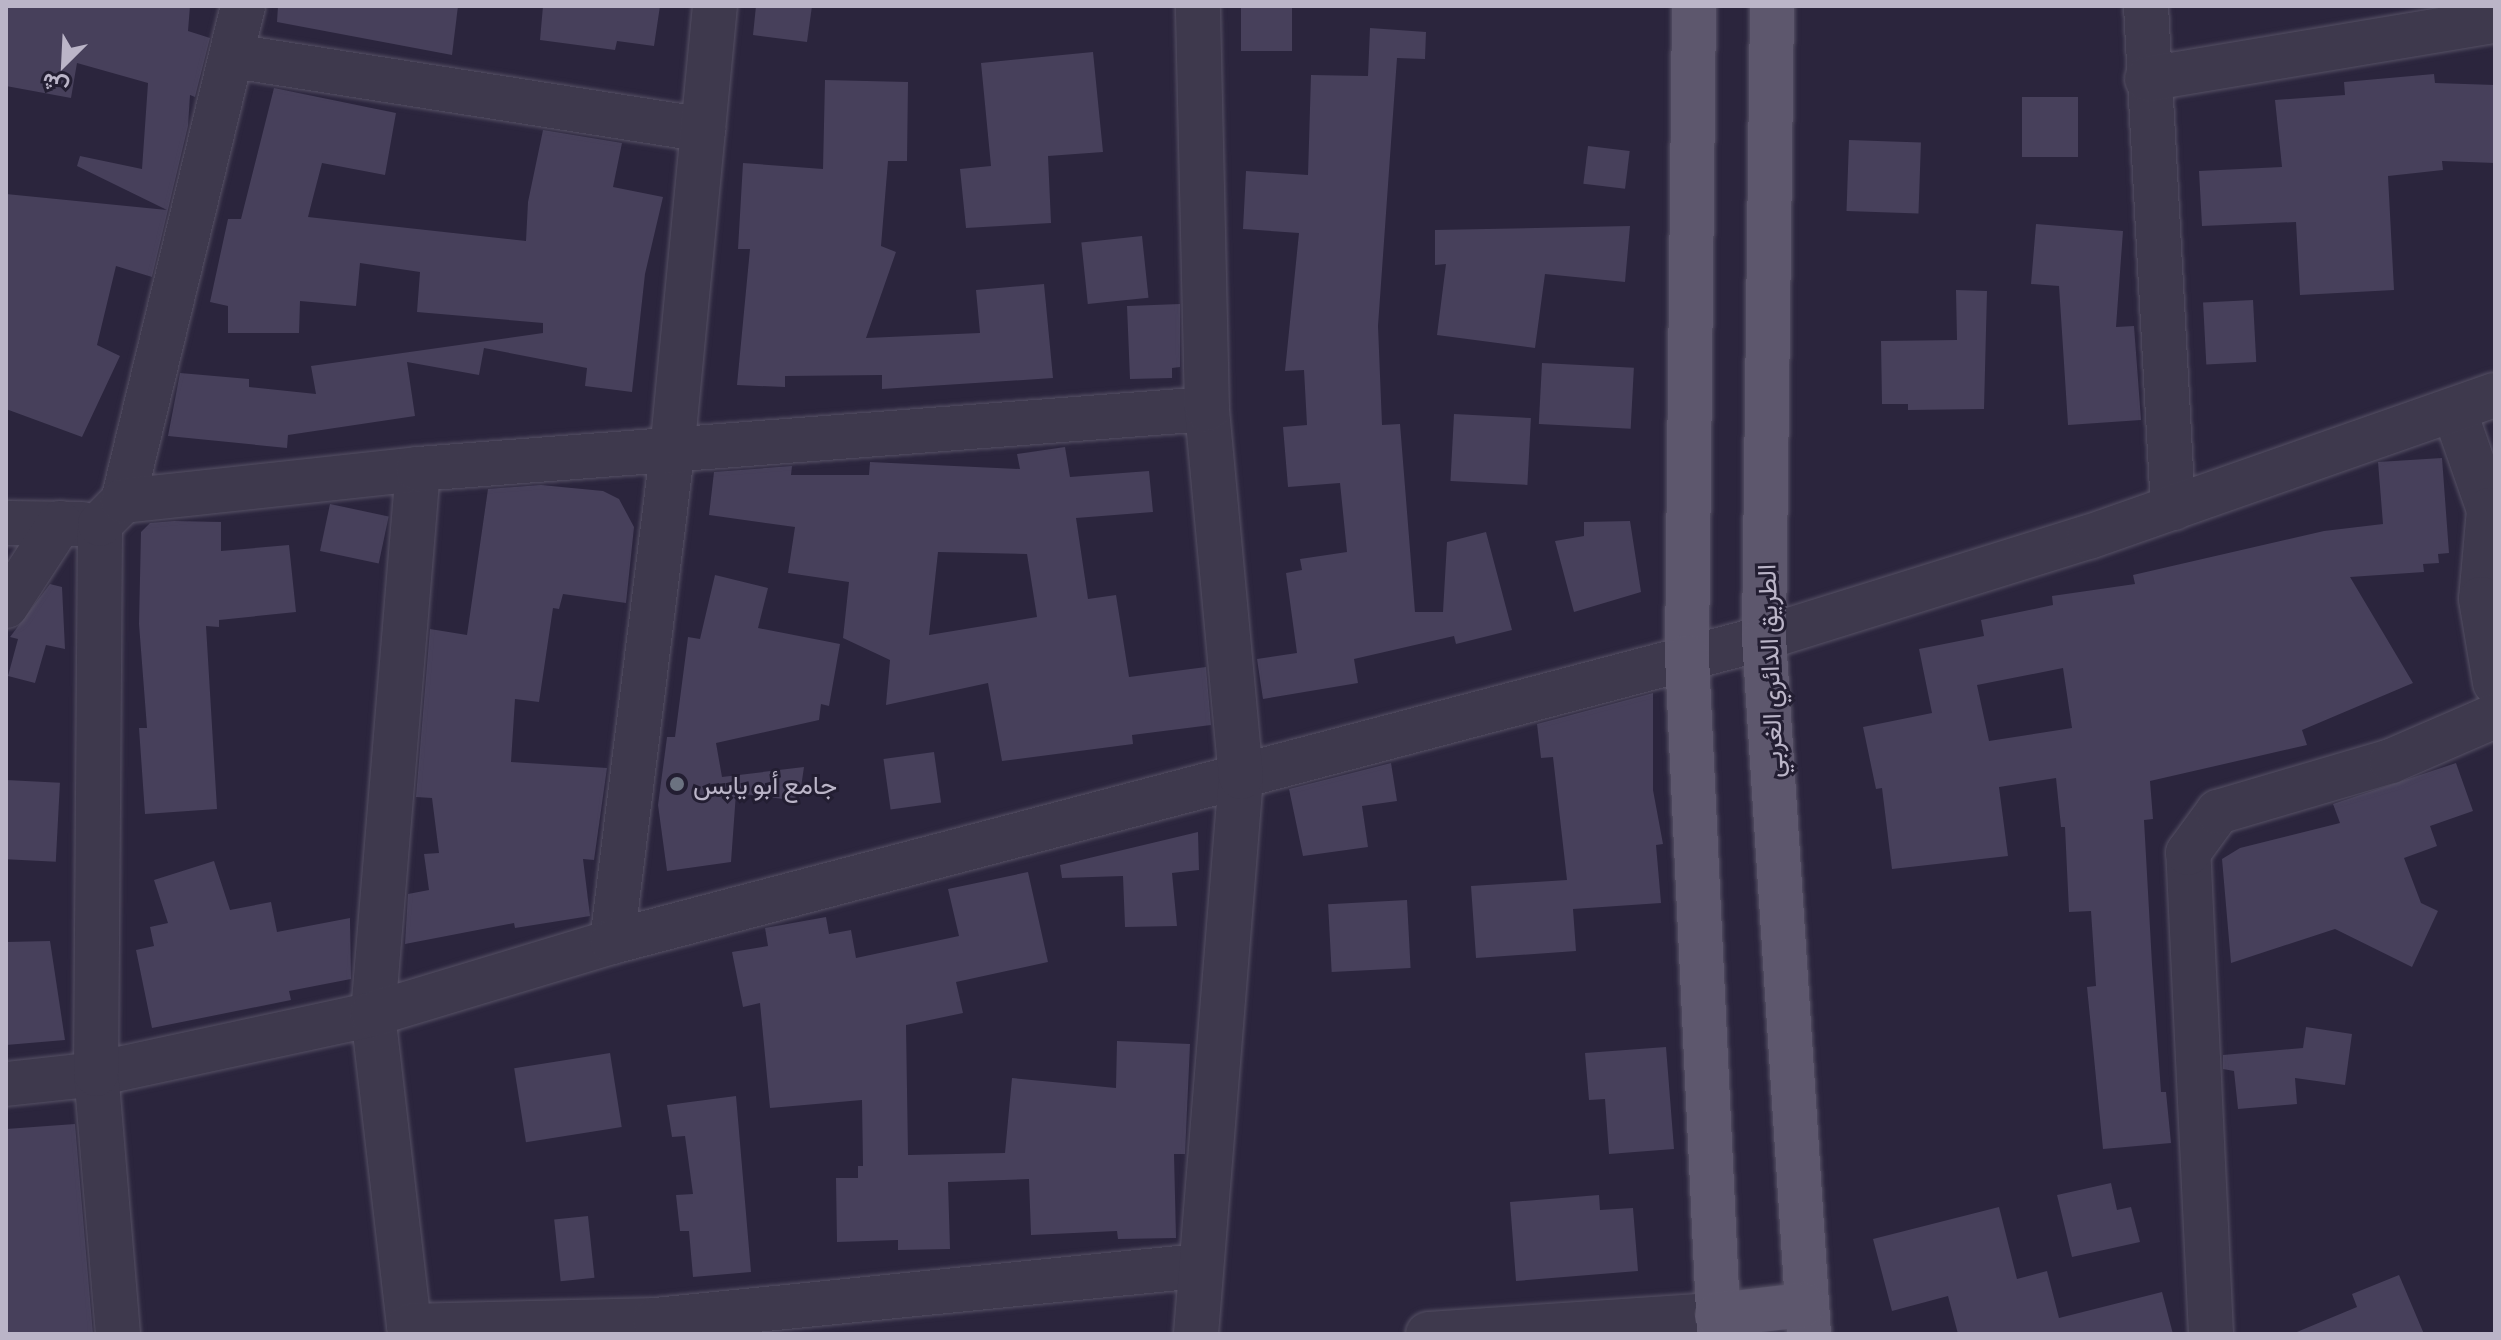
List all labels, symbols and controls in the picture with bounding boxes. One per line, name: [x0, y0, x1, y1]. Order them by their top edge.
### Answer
north arrow: [24, 24, 104, 104]
text: ش: [37, 69, 72, 103]
street label: الطريق الدائري الغربي: [1750, 563, 1788, 779]
place label: جامع أبو يابس: [693, 768, 837, 800]
marker: جامع أبو يابس: [668, 775, 686, 793]

